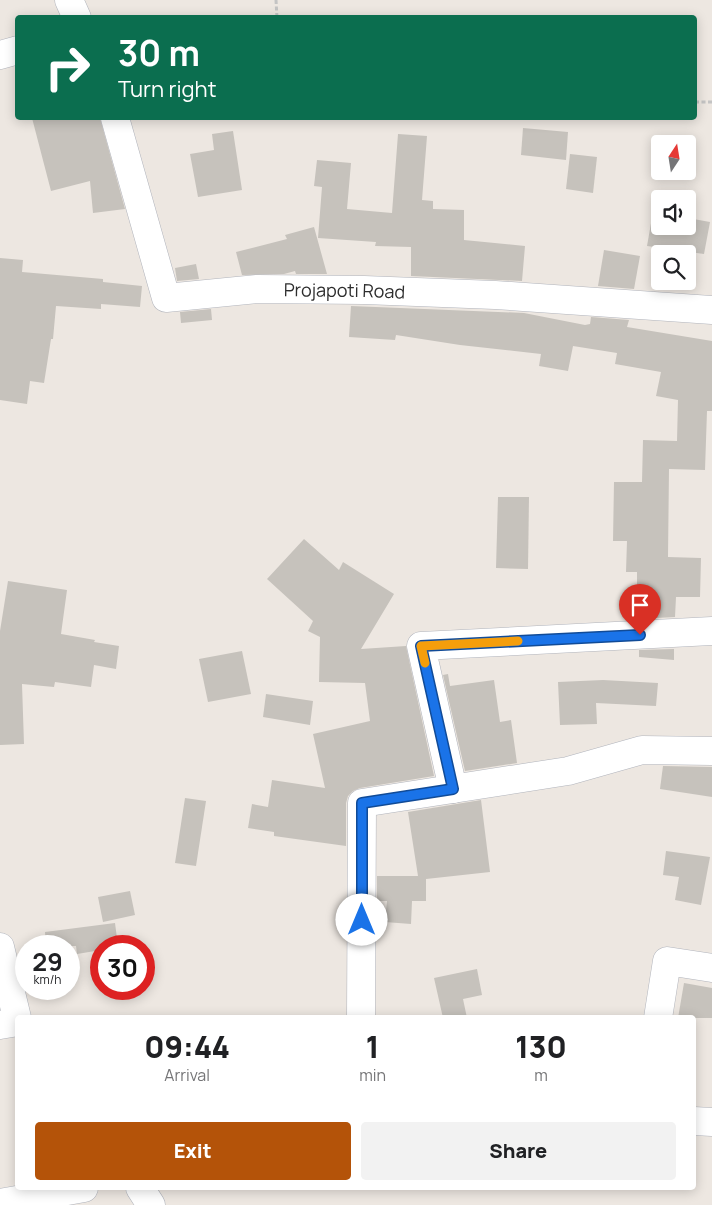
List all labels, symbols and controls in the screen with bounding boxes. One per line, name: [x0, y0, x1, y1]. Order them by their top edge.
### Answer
text: 30 m: [118, 29, 200, 77]
icon: right: [35, 35, 100, 100]
text: Turn right: [118, 74, 216, 104]
north arrow: [651, 135, 696, 180]
map controls: [651, 135, 696, 290]
button: sound: [651, 190, 696, 235]
button: search: [651, 245, 696, 290]
street label: Projapoti Road: [284, 277, 406, 304]
pin: [619, 584, 661, 635]
icon: arrive: [626, 591, 654, 619]
position arrow: [335, 893, 387, 945]
speed limit sign: 30: [90, 935, 155, 1000]
text: 29: [32, 944, 63, 979]
text: km/h: [34, 971, 61, 988]
text: 09:44: [144, 1026, 230, 1067]
text: 1: [366, 1026, 379, 1067]
text: 130: [515, 1026, 567, 1067]
text: Arrival: [164, 1064, 210, 1086]
text: min: [359, 1064, 386, 1086]
text: m: [534, 1064, 548, 1086]
button: Exit: [35, 1122, 351, 1180]
button: Share: [361, 1122, 676, 1180]

